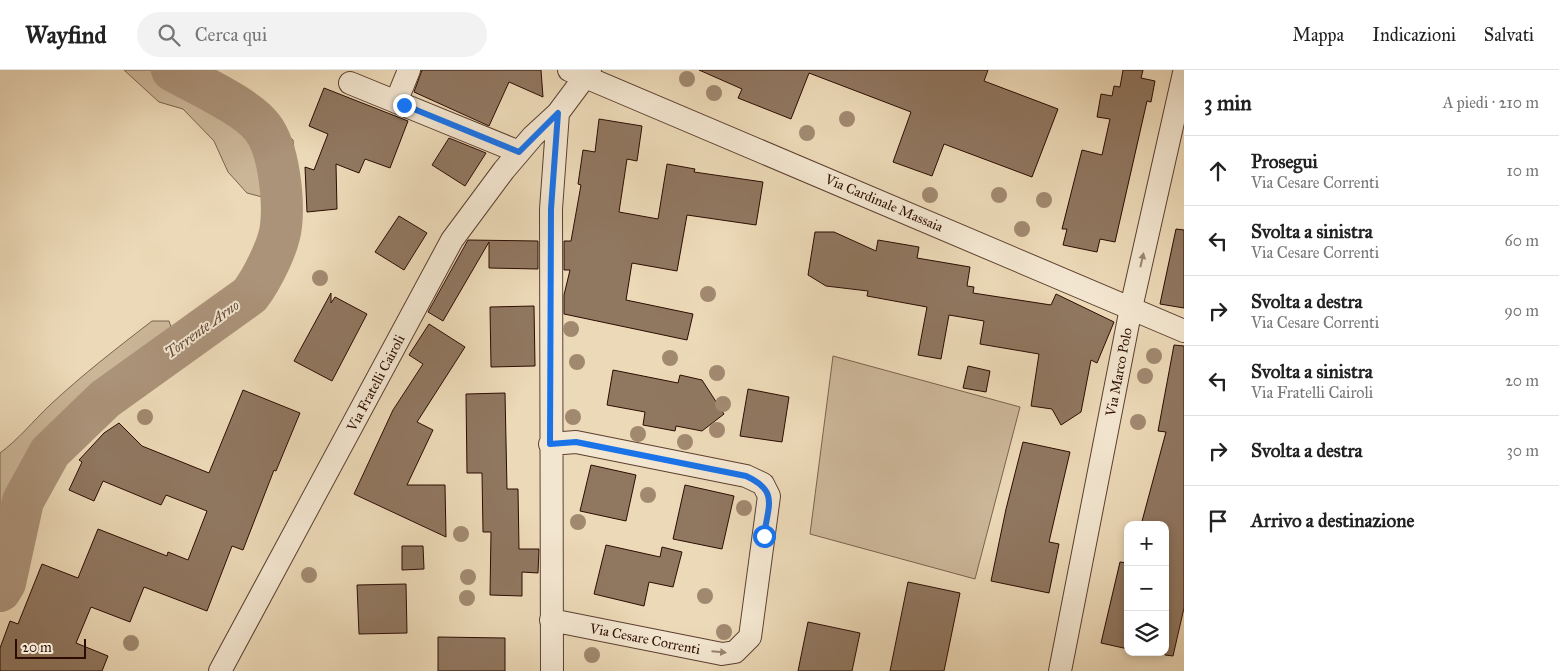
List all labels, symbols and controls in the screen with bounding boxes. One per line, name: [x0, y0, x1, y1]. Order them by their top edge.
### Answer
search box: [137, 12, 487, 57]
text: Wayfind: [25, 20, 107, 50]
icon: search: [155, 21, 183, 49]
text: Cerca qui: [195, 23, 267, 46]
text: Mappa: [1292, 24, 1344, 46]
text: Indicazioni: [1372, 24, 1456, 46]
text: Salvati: [1484, 24, 1534, 46]
text: 3 min: [1204, 90, 1252, 116]
text: A piedi · 210 m: [1443, 93, 1539, 112]
route end: [393, 94, 416, 117]
text: Prosegui: [1251, 150, 1318, 173]
icon: ahead: [1204, 157, 1232, 185]
text: 10 m: [1507, 161, 1539, 180]
street label: Via Cardinale Massaia: [822, 170, 946, 236]
text: Via Cesare Correnti: [1251, 173, 1379, 192]
text: Svolta a sinistra: [1251, 220, 1373, 243]
icon: left: [1204, 227, 1232, 255]
text: 60 m: [1505, 231, 1539, 250]
text: Via Cesare Correnti: [1251, 243, 1379, 262]
one-way arrow: [1138, 253, 1146, 268]
text: Svolta a destra: [1251, 290, 1363, 313]
water label: Torrente Arno: [161, 296, 243, 362]
icon: right: [1204, 297, 1232, 325]
text: 90 m: [1504, 301, 1539, 320]
text: Via Cesare Correnti: [1251, 313, 1379, 332]
street label: Via Marco Polo: [1102, 326, 1136, 419]
street label: Via Fratelli Cairoli: [343, 332, 409, 435]
text: Svolta a sinistra: [1251, 360, 1373, 383]
icon: left: [1204, 367, 1232, 395]
text: 20 m: [1505, 371, 1539, 390]
text: Via Fratelli Cairoli: [1251, 383, 1373, 402]
icon: right: [1204, 437, 1232, 465]
text: Svolta a destra: [1251, 439, 1363, 462]
text: 30 m: [1506, 441, 1539, 460]
icon: arrive: [1204, 507, 1232, 535]
text: Arrivo a destinazione: [1251, 509, 1414, 532]
map controls: [1124, 521, 1169, 656]
button: +: [1124, 521, 1169, 566]
route start: [753, 525, 776, 548]
button: −: [1124, 566, 1169, 611]
button: layers: [1124, 611, 1169, 656]
street label: Via Cesare Correnti: [587, 620, 702, 658]
scale bar: [15, 636, 86, 659]
text: 20 m: [22, 639, 52, 656]
one-way arrow: [711, 649, 727, 657]

